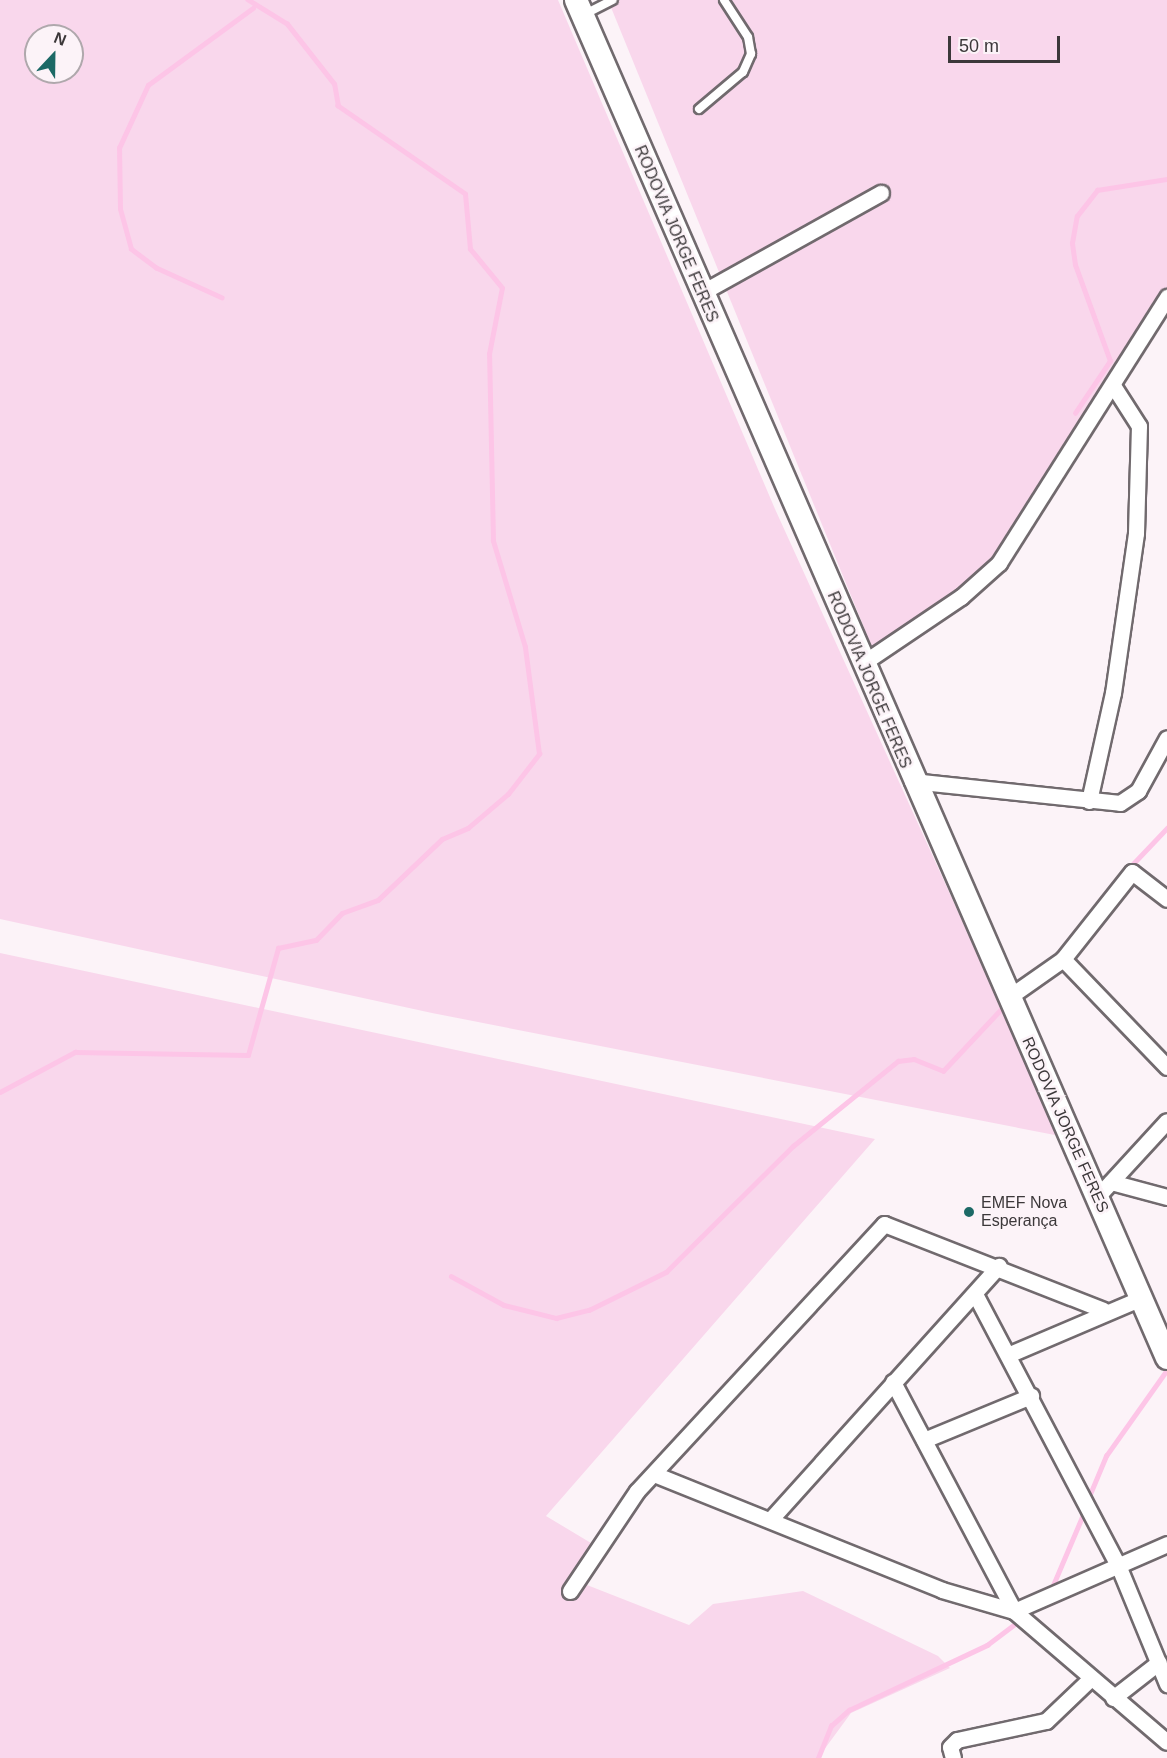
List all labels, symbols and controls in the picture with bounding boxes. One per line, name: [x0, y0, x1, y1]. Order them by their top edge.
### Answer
north arrow: [24, 24, 84, 84]
scale bar: [951, 24, 1064, 62]
text: N: [52, 29, 69, 49]
text: 50 m: [959, 36, 999, 56]
street label: RODOVIA JORGE FERES: [630, 142, 722, 326]
street label: RODOVIA JORGE FERES: [823, 588, 915, 772]
street label: RODOVIA JORGE FERES: [1017, 1034, 1113, 1216]
place label: EMEF Nova Esperança: [981, 1193, 1067, 1231]
marker: EMEF Nova Esperança: [962, 1205, 976, 1219]

